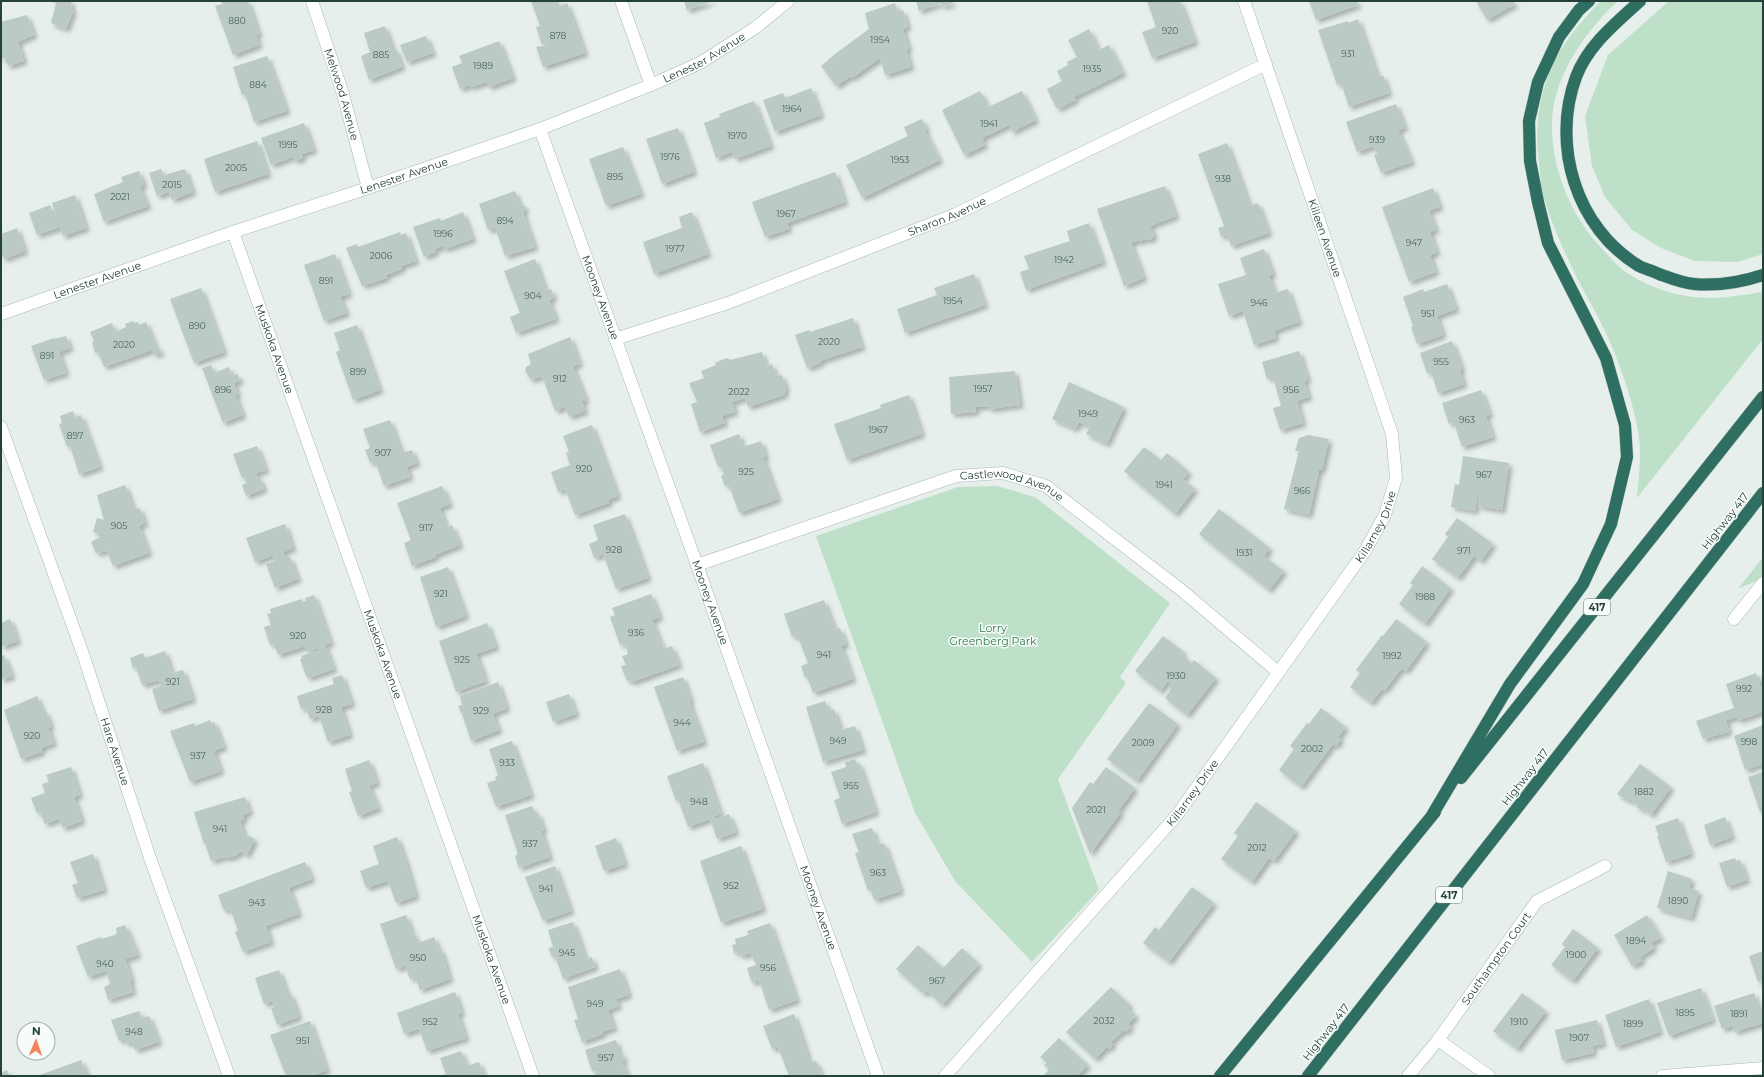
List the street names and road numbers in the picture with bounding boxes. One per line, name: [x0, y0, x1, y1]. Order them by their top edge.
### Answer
street label: Lenester Avenue: [660, 29, 748, 86]
street label: Melwood Avenue: [321, 47, 362, 142]
street label: Lenester Avenue: [358, 154, 450, 197]
street label: Sharon Avenue: [906, 193, 989, 239]
street label: Killeen Avenue: [1305, 197, 1345, 279]
street label: Mooney Avenue: [579, 253, 622, 342]
street label: Lenester Avenue: [51, 258, 143, 302]
street label: Muskoka Avenue: [252, 302, 297, 396]
street label: Castlewood Avenue: [959, 466, 1067, 504]
street label: Killarney Drive: [1352, 489, 1399, 566]
street label: Highway 417: [1698, 490, 1752, 552]
street label: Mooney Avenue: [689, 558, 732, 647]
road number: 417: [1584, 599, 1610, 615]
street label: Muskoka Avenue: [361, 607, 405, 701]
street label: Hare Avenue: [97, 716, 133, 788]
street label: Highway 417: [1498, 746, 1552, 808]
street label: Killarney Drive: [1163, 757, 1221, 829]
street label: Mooney Avenue: [797, 864, 840, 952]
road number: 417: [1436, 887, 1462, 903]
street label: Southampton Court: [1458, 909, 1534, 1008]
street label: Muskoka Avenue: [469, 913, 514, 1006]
street label: Highway 417: [1299, 1001, 1353, 1063]

